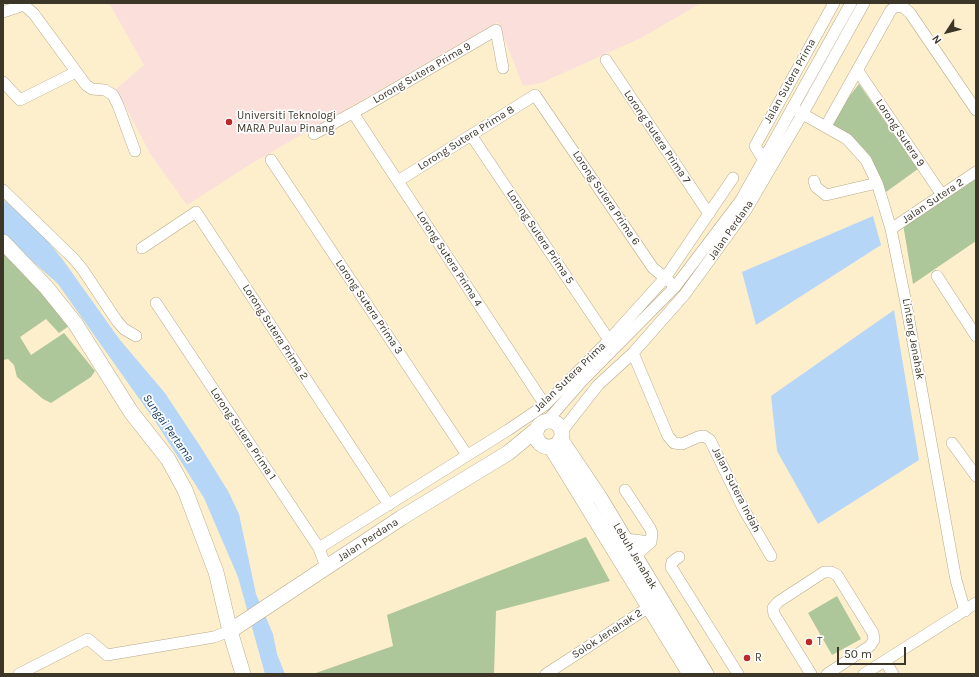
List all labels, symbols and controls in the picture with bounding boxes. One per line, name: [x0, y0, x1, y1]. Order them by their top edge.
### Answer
north arrow: [927, 12, 967, 52]
text: N: [929, 32, 944, 46]
street label: Jalan Sutera Prima: [761, 37, 819, 125]
street label: Lorong Sutera Prima 9: [371, 40, 473, 106]
street label: Lorong Sutera Prima 7: [621, 88, 693, 186]
street label: Lorong Sutera 9: [873, 97, 927, 169]
street label: Lorong Sutera Prima 8: [415, 103, 517, 173]
place label: Universiti Teknologi MARA Pulau Pinang: [237, 109, 336, 135]
marker: Universiti Teknologi MARA Pulau Pinang: [224, 117, 234, 127]
street label: Lorong Sutera Prima 6: [570, 148, 642, 248]
street label: Jalan Sutera 2: [900, 176, 966, 226]
street label: Lorong Sutera Prima 5: [504, 187, 576, 287]
street label: Jalan Perdana: [706, 198, 756, 262]
street label: Lorong Sutera Prima 4: [413, 209, 485, 309]
street label: Lorong Sutera Prima 3: [332, 257, 406, 357]
street label: Lorong Sutera Prima 2: [239, 282, 311, 382]
street label: Lintang Jenahak: [899, 297, 927, 381]
street label: Jalan Sutera Prima: [531, 339, 609, 415]
street label: Lorong Sutera Prima 1: [207, 385, 279, 483]
water label: Sungai Pertama: [139, 391, 197, 465]
street label: Jalan Sutera Indah: [709, 445, 763, 535]
street label: Jalan Perdana: [335, 515, 401, 565]
street label: Lebuh Jenahak: [610, 521, 660, 591]
street label: Solok Jenahak 2: [569, 606, 645, 662]
place label: T: [817, 635, 823, 649]
marker: T: [804, 637, 814, 647]
scale bar: [839, 639, 908, 665]
text: 50 m: [844, 647, 872, 661]
place label: R: [755, 651, 762, 665]
marker: R: [742, 653, 752, 663]

